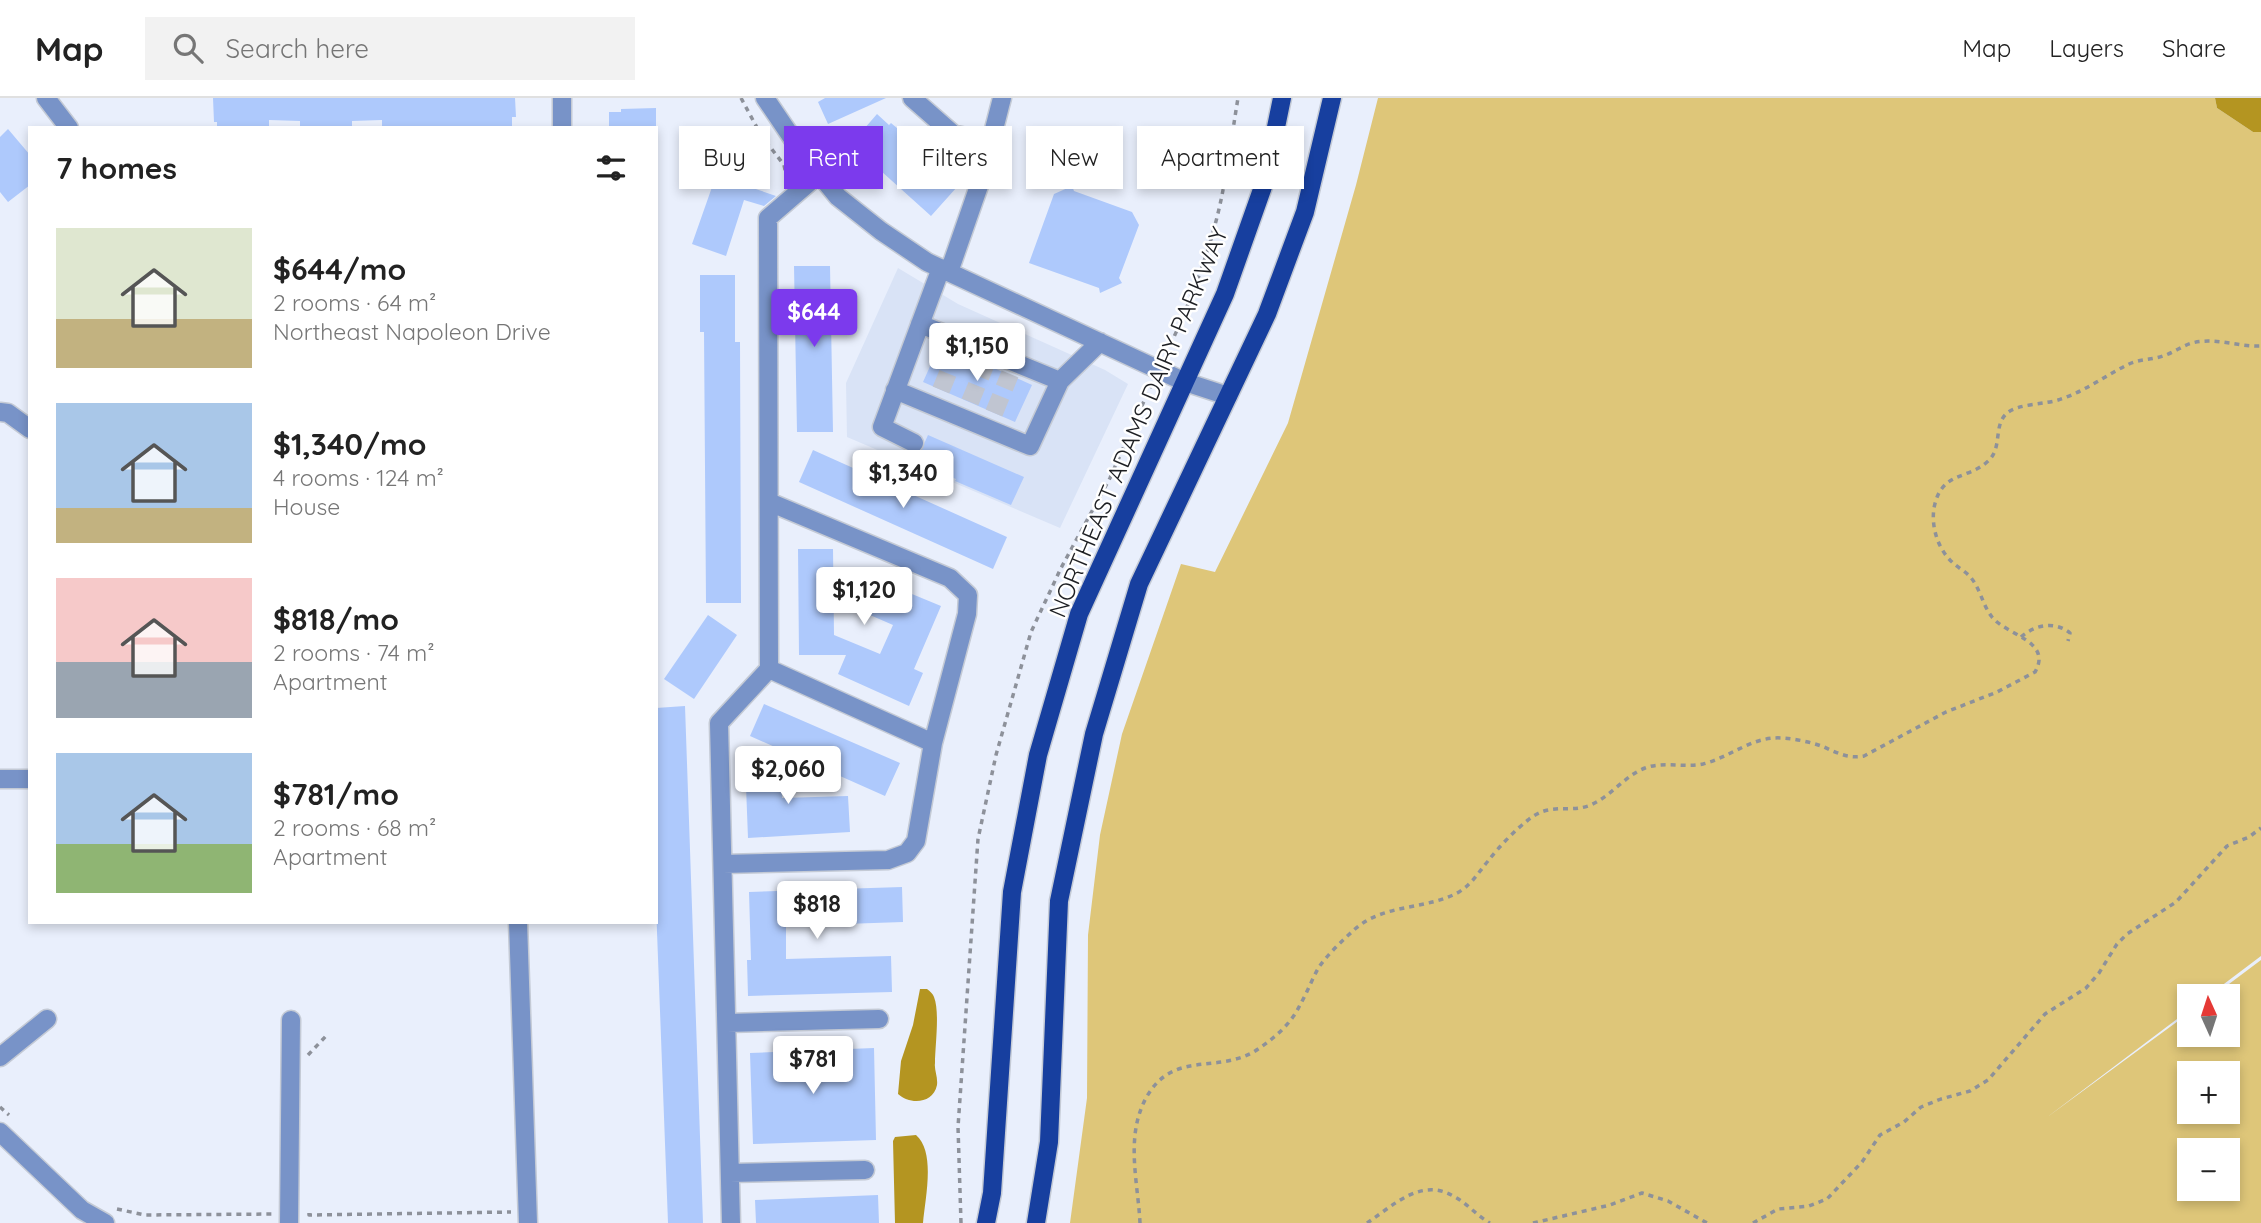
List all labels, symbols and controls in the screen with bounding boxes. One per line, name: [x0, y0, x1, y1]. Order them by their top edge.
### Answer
search box: [145, 17, 635, 80]
text: Map: [35, 28, 103, 69]
icon: search: [169, 29, 207, 67]
text: Search here: [225, 32, 369, 65]
text: Map: [1962, 33, 2011, 63]
text: Layers: [2049, 33, 2124, 63]
text: Share: [2162, 33, 2226, 63]
chip: Buy: [679, 126, 770, 189]
chip: Rent: [784, 126, 883, 189]
chip: Filters: [897, 126, 1012, 189]
chip: New: [1026, 126, 1123, 189]
chip: Apartment: [1137, 126, 1304, 189]
text: 7 homes: [56, 149, 177, 187]
icon: filters: [592, 149, 630, 187]
street label: NORTHEAST ADAMS DAIRY PARKWAY: [1042, 222, 1234, 622]
text: $644/mo: [273, 250, 406, 288]
icon: home: [112, 256, 196, 340]
text: 2 rooms · 64 m²: [273, 288, 436, 317]
pin: $644: [773, 289, 855, 349]
text: $644: [787, 297, 841, 326]
text: Northeast Napoleon Drive: [273, 317, 551, 346]
pin: $1,150: [920, 324, 1034, 383]
text: $1,150: [945, 331, 1009, 360]
text: $1,340/mo: [273, 425, 426, 463]
icon: home: [112, 431, 196, 515]
pin: $1,340: [846, 450, 960, 510]
text: $1,340: [869, 458, 938, 487]
text: 4 rooms · 124 m²: [273, 463, 444, 492]
text: House: [273, 492, 340, 521]
pin: $1,120: [807, 568, 921, 627]
text: $1,120: [832, 575, 896, 604]
text: $818/mo: [273, 600, 399, 638]
icon: home: [112, 606, 196, 690]
text: 2 rooms · 74 m²: [273, 638, 435, 667]
text: Apartment: [273, 667, 387, 696]
pin: $2,060: [731, 746, 845, 806]
text: $2,060: [751, 754, 825, 783]
text: $781/mo: [273, 775, 399, 813]
icon: home: [112, 781, 196, 865]
text: 2 rooms · 68 m²: [273, 813, 436, 842]
text: Apartment: [273, 842, 387, 871]
pin: $818: [776, 882, 858, 941]
text: $818: [793, 889, 841, 918]
north arrow: [2177, 984, 2240, 1046]
map controls: [2177, 984, 2240, 1201]
pin: $781: [772, 1037, 854, 1096]
text: $781: [789, 1044, 837, 1073]
button: +: [2177, 1061, 2240, 1124]
button: −: [2177, 1138, 2240, 1201]

